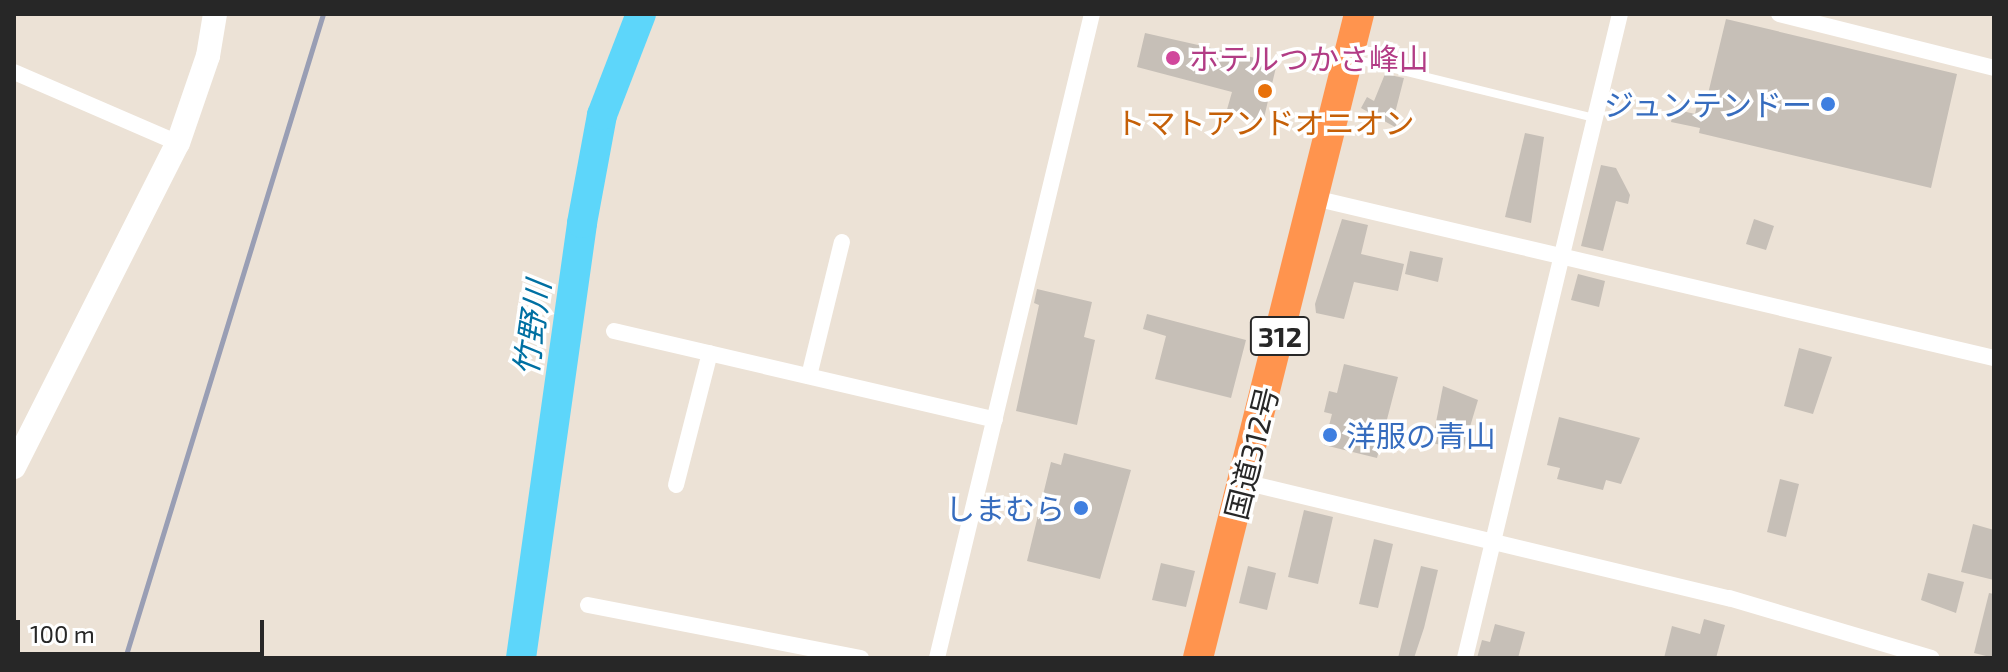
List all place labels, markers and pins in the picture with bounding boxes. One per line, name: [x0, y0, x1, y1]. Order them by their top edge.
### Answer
place label: ホテルつかさ峰山: [1189, 40, 1429, 76]
marker: ホテルつかさ峰山: [1164, 49, 1182, 67]
marker: トマトアンドオニオン: [1256, 82, 1274, 100]
place label: ジュンテンドー: [1602, 86, 1812, 122]
marker: ジュンテンドー: [1819, 95, 1837, 113]
place label: トマトアンドオニオン: [1115, 104, 1415, 140]
place label: 洋服の青山: [1346, 417, 1496, 453]
marker: 洋服の青山: [1321, 426, 1339, 444]
place label: しまむら: [945, 490, 1065, 526]
marker: しまむら: [1072, 499, 1090, 517]

